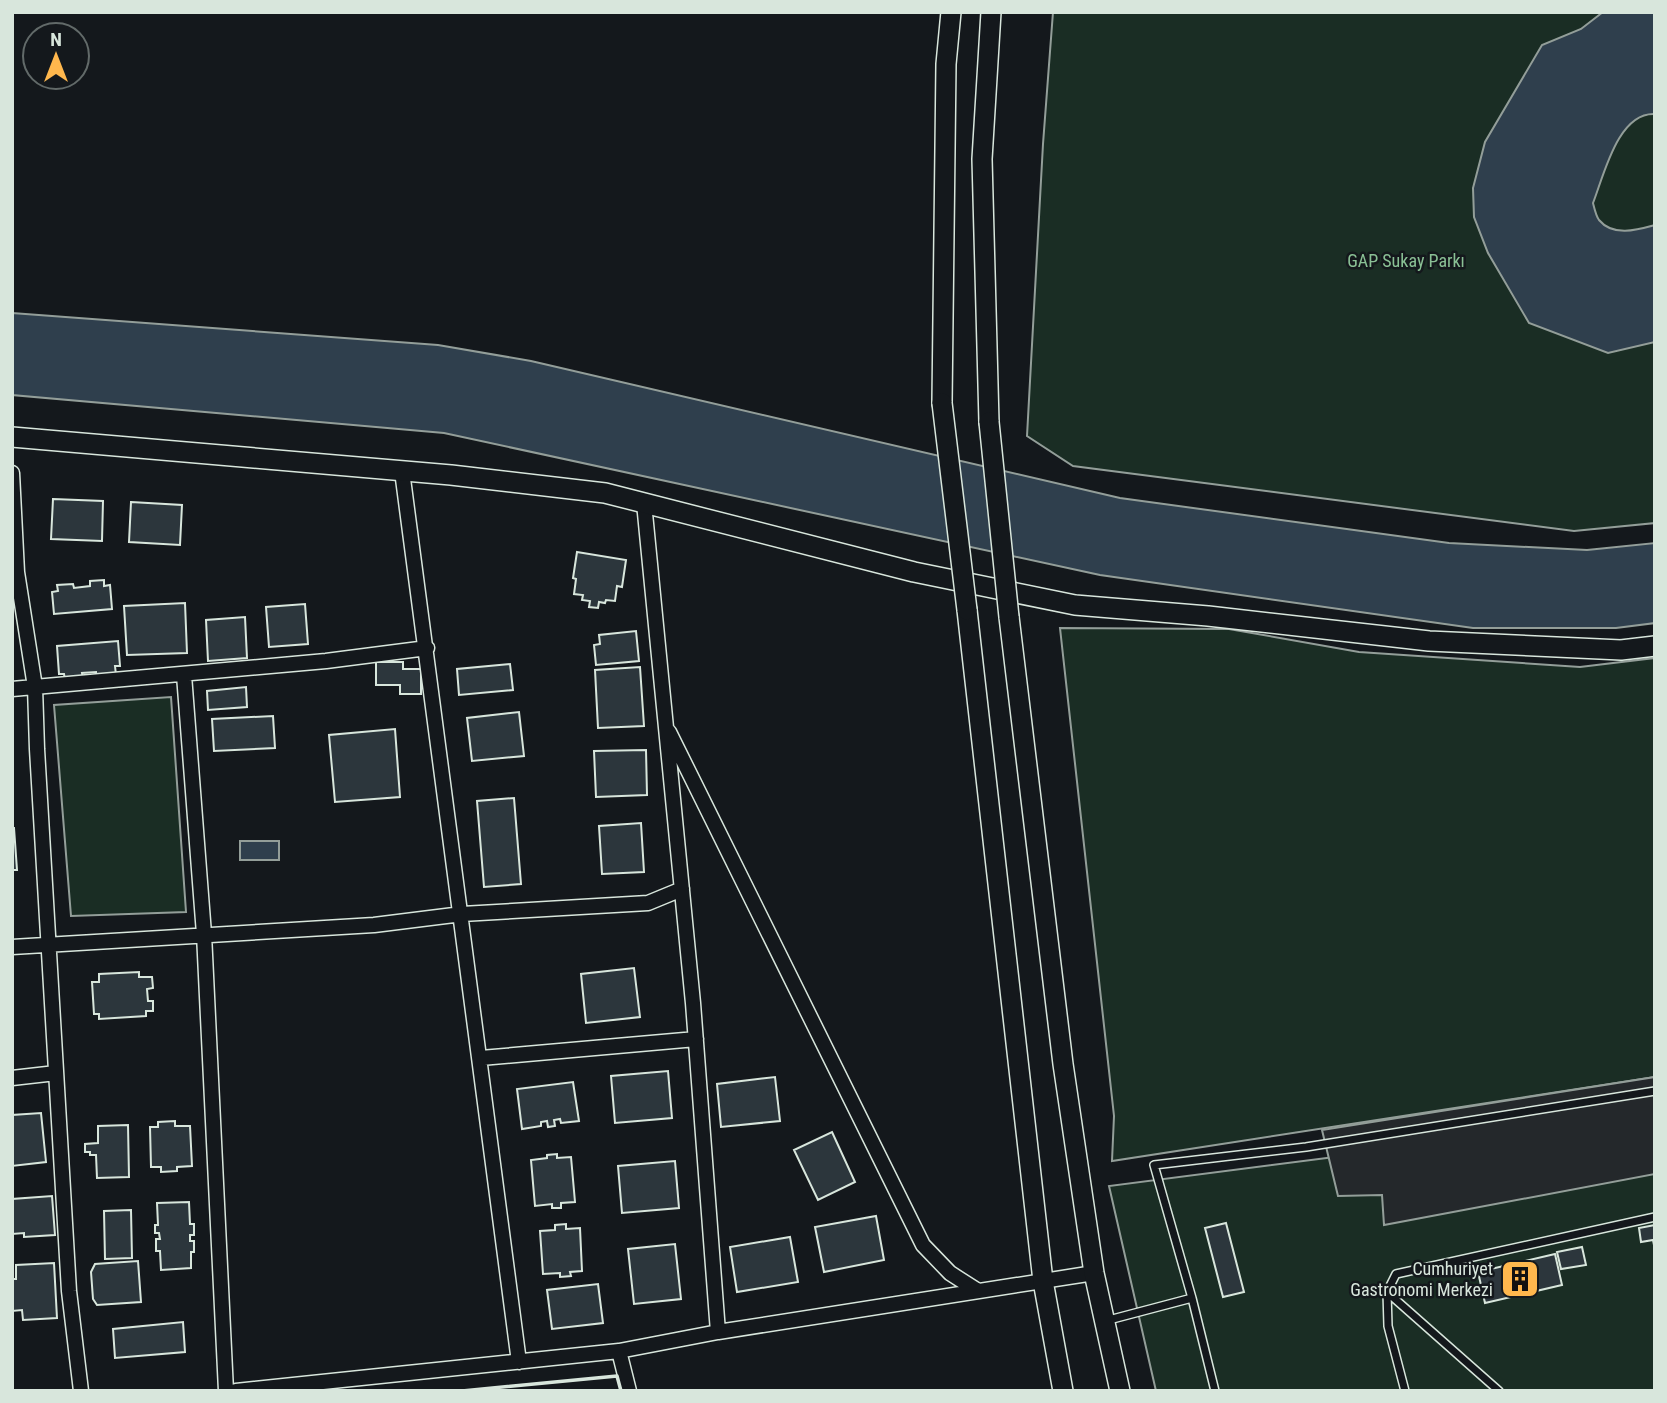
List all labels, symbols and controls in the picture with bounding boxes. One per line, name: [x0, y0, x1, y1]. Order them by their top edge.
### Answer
north arrow: [21, 21, 91, 91]
text: N: [50, 28, 62, 51]
park label: GAP Sukay Parkı: [1347, 250, 1465, 271]
place label: Cumhuriyet Gastronomi Merkezi: [1350, 1258, 1493, 1300]
building icon: Cumhuriyet Gastronomi Merkezi: [1499, 1258, 1541, 1300]

